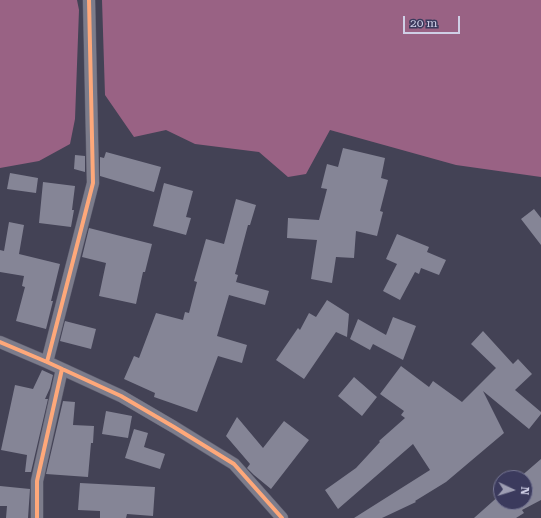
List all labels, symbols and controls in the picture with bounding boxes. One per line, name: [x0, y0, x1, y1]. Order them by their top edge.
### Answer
scale bar: [405, 8, 462, 34]
text: 20 m: [410, 16, 437, 30]
north arrow: [493, 470, 533, 510]
text: N: [518, 486, 531, 495]

